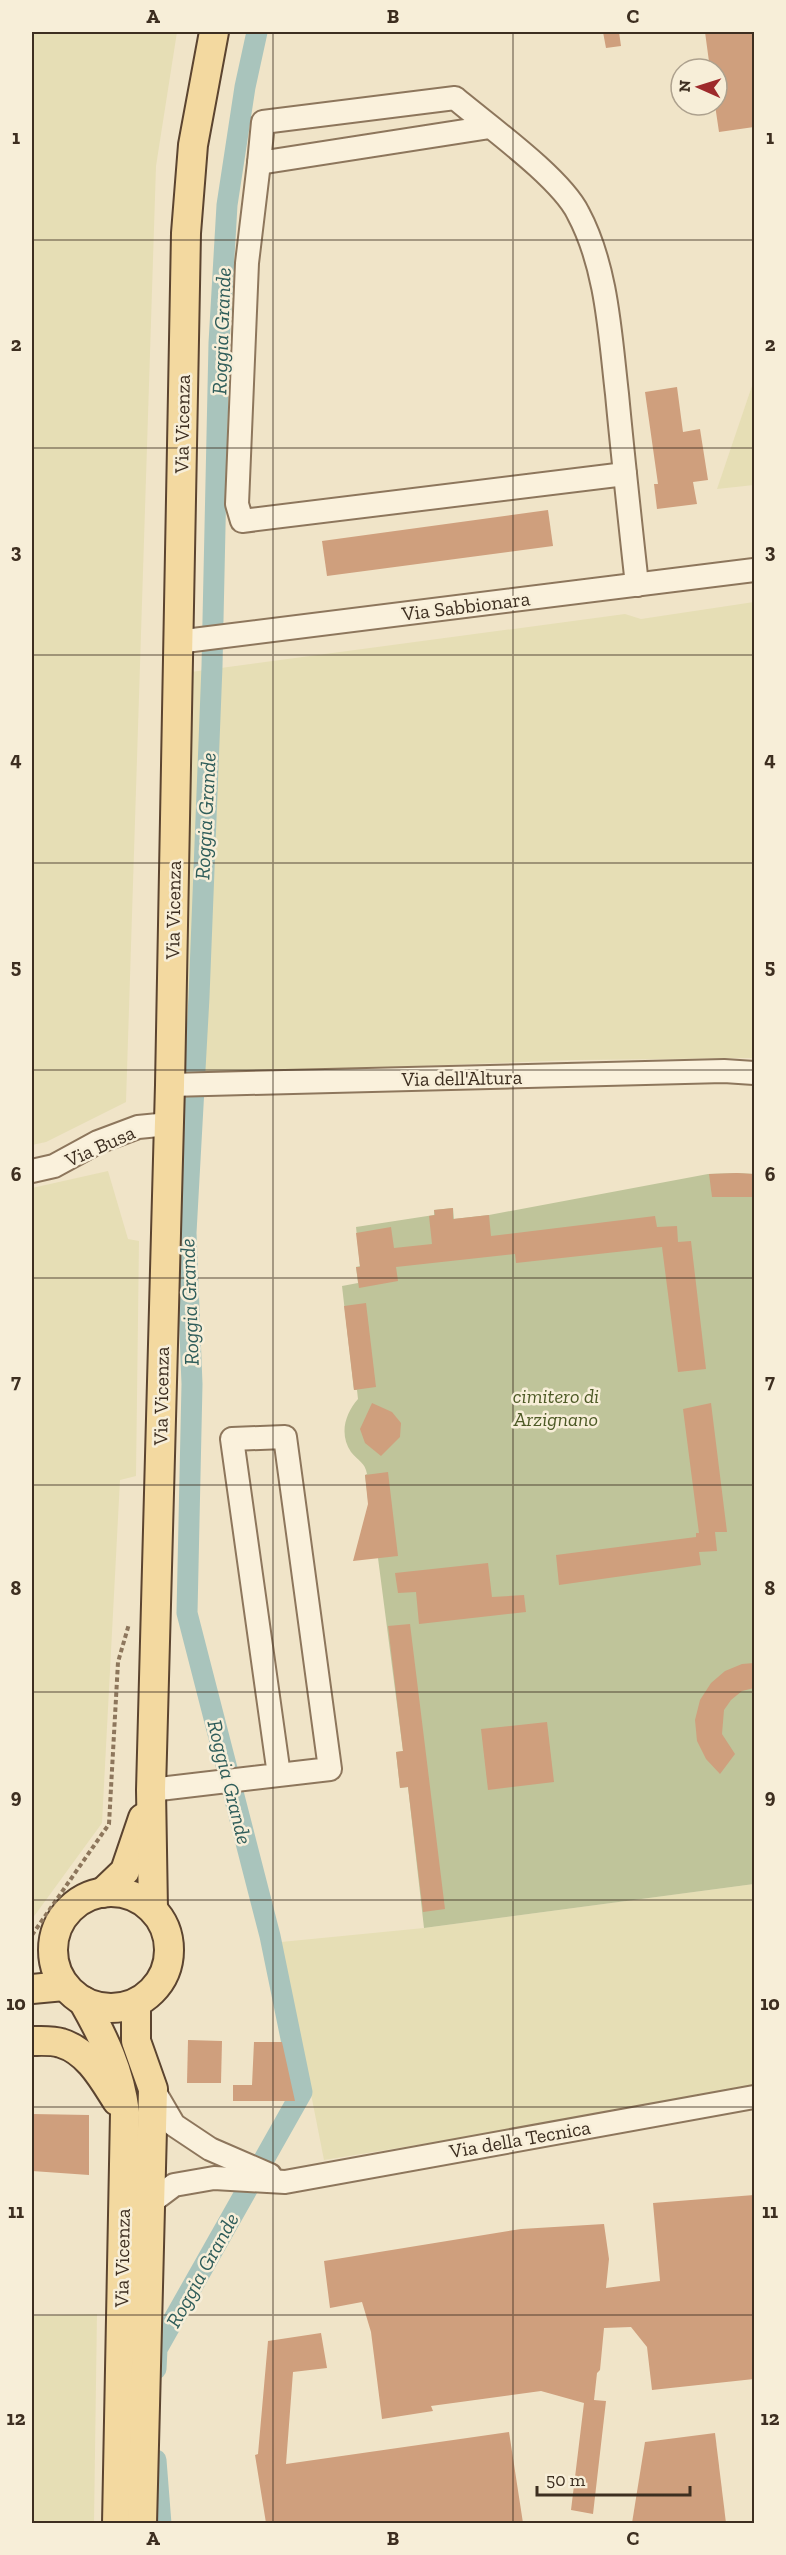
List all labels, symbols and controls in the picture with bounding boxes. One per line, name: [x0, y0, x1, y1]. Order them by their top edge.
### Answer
text: A: [146, 4, 160, 28]
text: B: [387, 4, 399, 28]
text: C: [627, 4, 640, 28]
north arrow: [669, 57, 729, 117]
text: N: [675, 80, 694, 93]
text: 1: [12, 125, 20, 149]
text: 1: [766, 125, 774, 149]
water label: Roggia Grande: [206, 267, 236, 395]
text: 2: [11, 332, 22, 356]
text: 2: [765, 332, 776, 356]
street label: Via Vicenza: [169, 374, 195, 475]
text: 3: [11, 539, 22, 563]
text: 3: [765, 539, 776, 563]
street label: Via Sabbionara: [399, 586, 532, 626]
text: 4: [10, 747, 22, 771]
text: 4: [764, 747, 776, 771]
water label: Roggia Grande: [189, 752, 221, 880]
street label: Via Vicenza: [160, 860, 186, 961]
text: 5: [11, 954, 21, 978]
text: 5: [765, 954, 775, 978]
street label: Via dell'Altura: [400, 1065, 523, 1091]
street label: Via Busa: [60, 1120, 139, 1172]
text: 6: [11, 1162, 22, 1186]
text: 6: [765, 1162, 776, 1186]
water label: Roggia Grande: [174, 1238, 204, 1366]
street label: Via Vicenza: [148, 1346, 174, 1447]
text: 7: [11, 1369, 21, 1393]
text: 7: [765, 1369, 775, 1393]
park label: cimitero di Arzignano: [513, 1384, 599, 1431]
text: 8: [11, 1576, 22, 1600]
text: 8: [765, 1576, 776, 1600]
water label: Roggia Grande: [202, 1717, 258, 1847]
text: 9: [11, 1784, 22, 1808]
text: 9: [765, 1784, 776, 1808]
text: 10: [6, 1991, 26, 2015]
text: 10: [760, 1991, 780, 2015]
street label: Via della Tecnica: [447, 2115, 593, 2163]
text: 11: [8, 2199, 24, 2223]
text: 11: [762, 2199, 778, 2223]
street label: Via Vicenza: [109, 2208, 135, 2309]
water label: Roggia Grande: [160, 2208, 244, 2332]
text: 12: [7, 2406, 26, 2430]
text: 12: [761, 2406, 780, 2430]
scale bar: [537, 2459, 690, 2497]
text: 50 m: [546, 2469, 586, 2491]
text: A: [146, 2526, 160, 2550]
text: B: [387, 2526, 399, 2550]
text: C: [627, 2526, 640, 2550]

